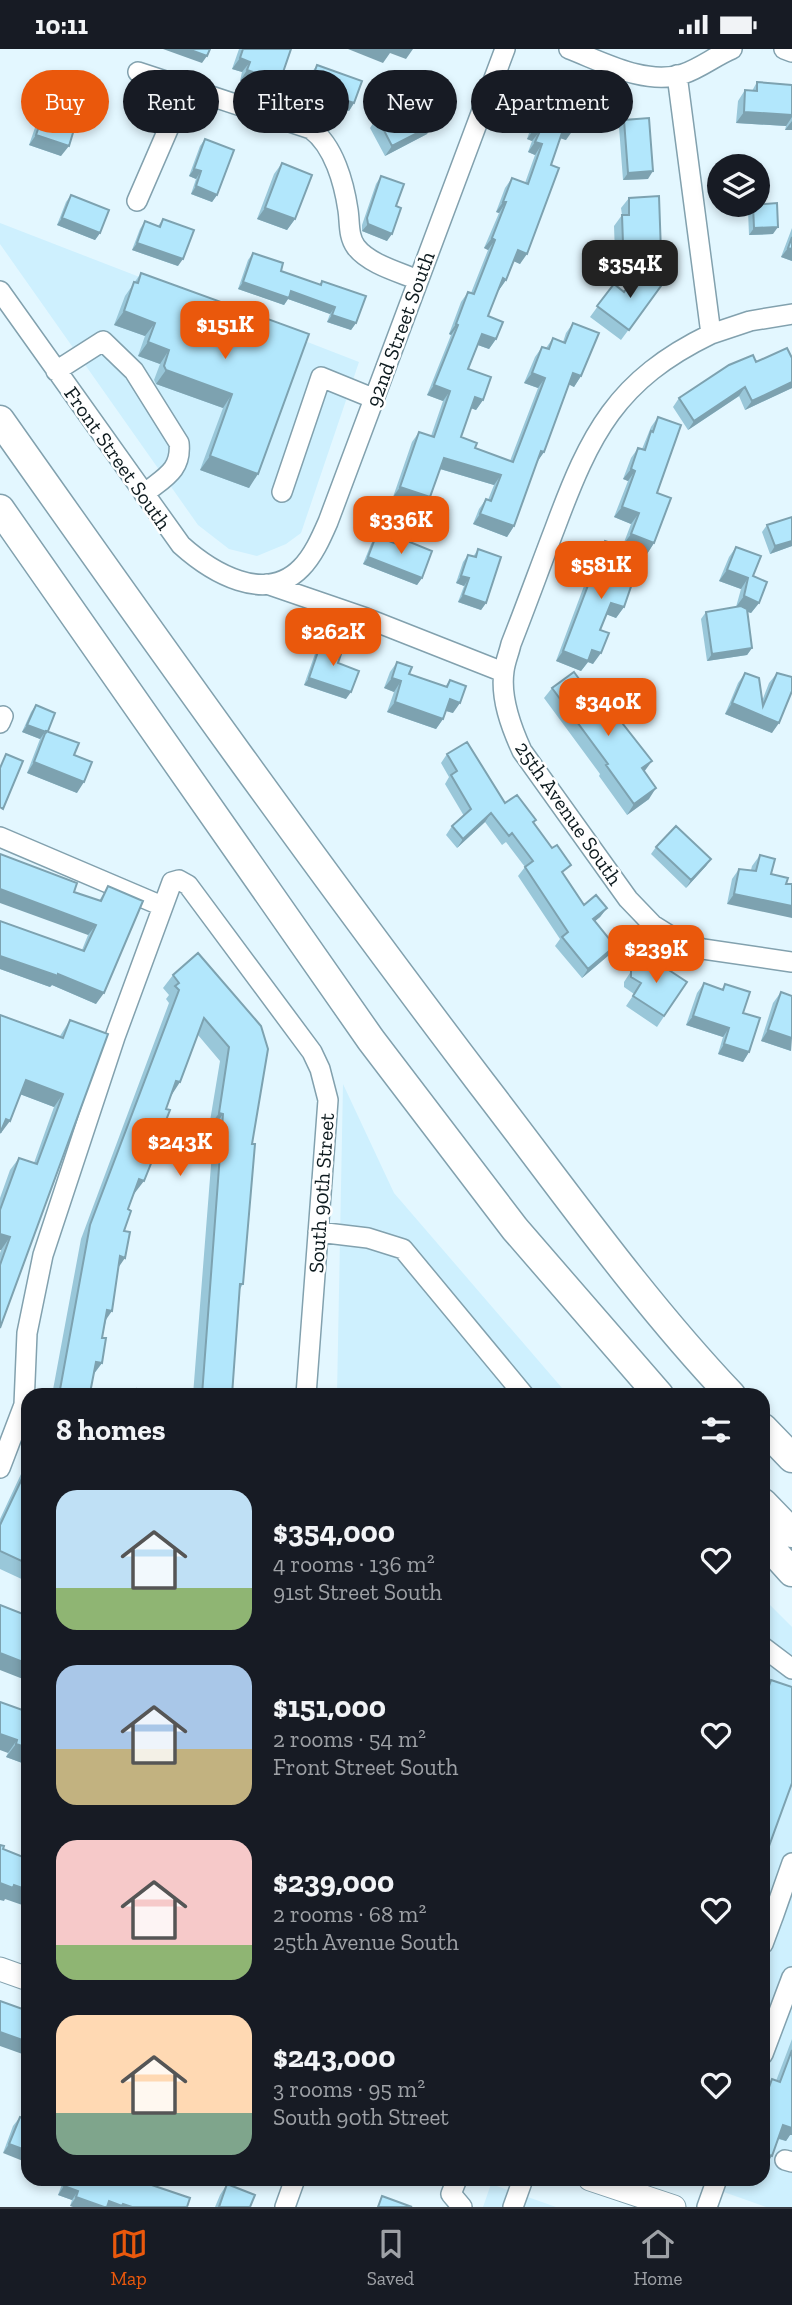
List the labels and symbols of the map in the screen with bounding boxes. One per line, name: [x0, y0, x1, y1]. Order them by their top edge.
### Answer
pin: $354K: [581, 240, 679, 300]
street label: 92nd Street South: [360, 248, 440, 410]
pin: $151K: [176, 301, 274, 361]
street label: Front Street South: [59, 381, 177, 535]
pin: $336K: [352, 497, 450, 556]
pin: $581K: [552, 541, 650, 601]
pin: $262K: [284, 609, 382, 668]
pin: $340K: [559, 679, 657, 738]
street label: 25th Avenue South: [510, 736, 628, 890]
pin: $239K: [607, 925, 705, 985]
street label: South 90th Street: [303, 1112, 339, 1274]
pin: $243K: [131, 1119, 229, 1178]

